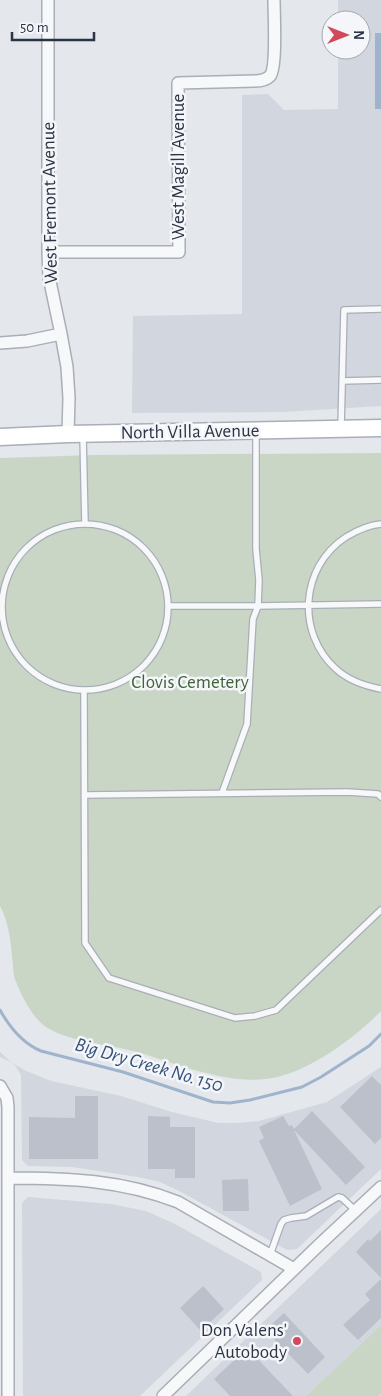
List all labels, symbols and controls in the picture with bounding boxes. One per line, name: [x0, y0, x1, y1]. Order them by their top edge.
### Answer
scale bar: [12, 10, 95, 42]
north arrow: [321, 10, 371, 60]
text: 50 m: [20, 20, 49, 35]
text: N: [351, 30, 365, 40]
street label: West Magill Avenue: [169, 94, 188, 240]
street label: West Fremont Avenue: [39, 122, 61, 284]
street label: North Villa Avenue: [120, 421, 260, 443]
park label: Clovis Cemetery: [131, 673, 249, 692]
water label: Big Dry Creek No. 150: [73, 1034, 225, 1096]
place label: Don Valens' Autobody: [201, 1321, 287, 1362]
marker: Don Valens' Autobody: [291, 1335, 303, 1347]

